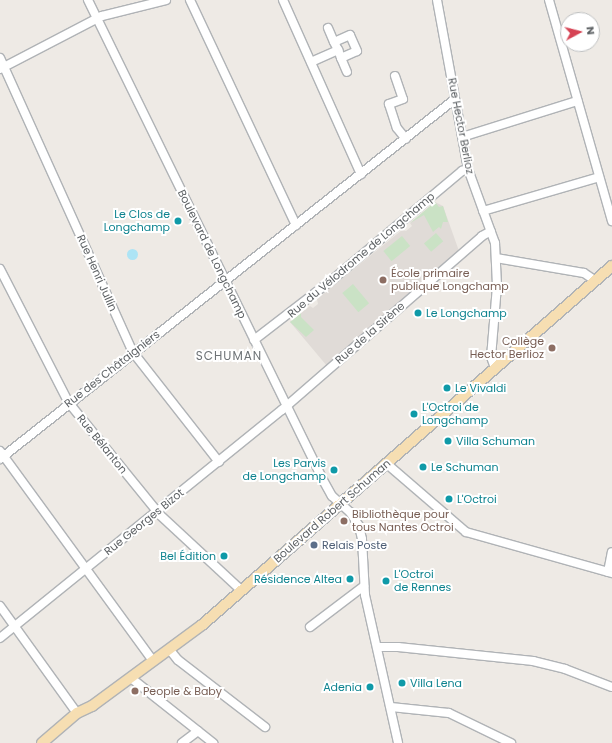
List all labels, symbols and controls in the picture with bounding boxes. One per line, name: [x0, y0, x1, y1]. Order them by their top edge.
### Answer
north arrow: [560, 12, 600, 52]
text: N: [582, 26, 599, 36]
street label: Rue Hector Berlioz: [445, 77, 477, 175]
street label: Boulevard de Longchamp: [175, 187, 249, 321]
street label: Rue du Vélodrome de Longchamp: [285, 190, 437, 320]
place label: Le Clos de Longchamp: [104, 208, 170, 234]
marker: Le Clos de Longchamp: [173, 216, 183, 226]
street label: Rue Henri Jullin: [74, 233, 120, 313]
place label: École primaire publique Longchamp: [391, 267, 509, 293]
marker: École primaire publique Longchamp: [378, 275, 388, 285]
street label: Rue de la Sirène: [333, 299, 407, 367]
place label: Le Longchamp: [426, 306, 507, 320]
marker: Le Longchamp: [413, 308, 423, 318]
street label: Rue des Châtaigniers: [62, 328, 162, 410]
place label: Collège Hector Berlioz: [470, 335, 544, 361]
marker: Collège Hector Berlioz: [547, 343, 557, 353]
district label: SCHUMAN: [196, 349, 262, 363]
place label: Le Vivaldi: [455, 381, 506, 395]
marker: Le Vivaldi: [442, 383, 452, 393]
place label: L'Octroi de Longchamp: [422, 401, 488, 427]
marker: L'Octroi de Longchamp: [409, 409, 419, 419]
street label: Rue Bélanton: [74, 412, 130, 476]
place label: Villa Schuman: [456, 434, 535, 448]
marker: Villa Schuman: [443, 436, 453, 446]
place label: Les Parvis de Longchamp: [243, 457, 326, 483]
street label: Boulevard Robert Schuman: [271, 457, 393, 565]
place label: Le Schuman: [431, 460, 499, 474]
marker: Le Schuman: [418, 462, 428, 472]
marker: Les Parvis de Longchamp: [329, 465, 339, 475]
street label: Rue Georges Bizot: [102, 486, 186, 558]
place label: L'Octroi: [457, 492, 497, 506]
marker: L'Octroi: [444, 494, 454, 504]
place label: Bibliothèque pour tous Nantes Octroi: [352, 508, 454, 534]
marker: Bibliothèque pour tous Nantes Octroi: [339, 516, 349, 526]
place label: Relais Poste: [322, 538, 387, 552]
marker: Relais Poste: [309, 540, 319, 550]
place label: Bel Édition: [160, 549, 216, 563]
marker: Bel Édition: [219, 551, 229, 561]
place label: L'Octroi de Rennes: [394, 568, 451, 594]
place label: Résidence Altea: [254, 572, 342, 586]
marker: Résidence Altea: [345, 574, 355, 584]
marker: L'Octroi de Rennes: [381, 576, 391, 586]
place label: Villa Lena: [410, 676, 462, 690]
marker: Villa Lena: [397, 678, 407, 688]
place label: Adenia: [323, 680, 362, 694]
marker: Adenia: [365, 682, 375, 692]
place label: People & Baby: [143, 684, 222, 698]
marker: People & Baby: [130, 686, 140, 696]

